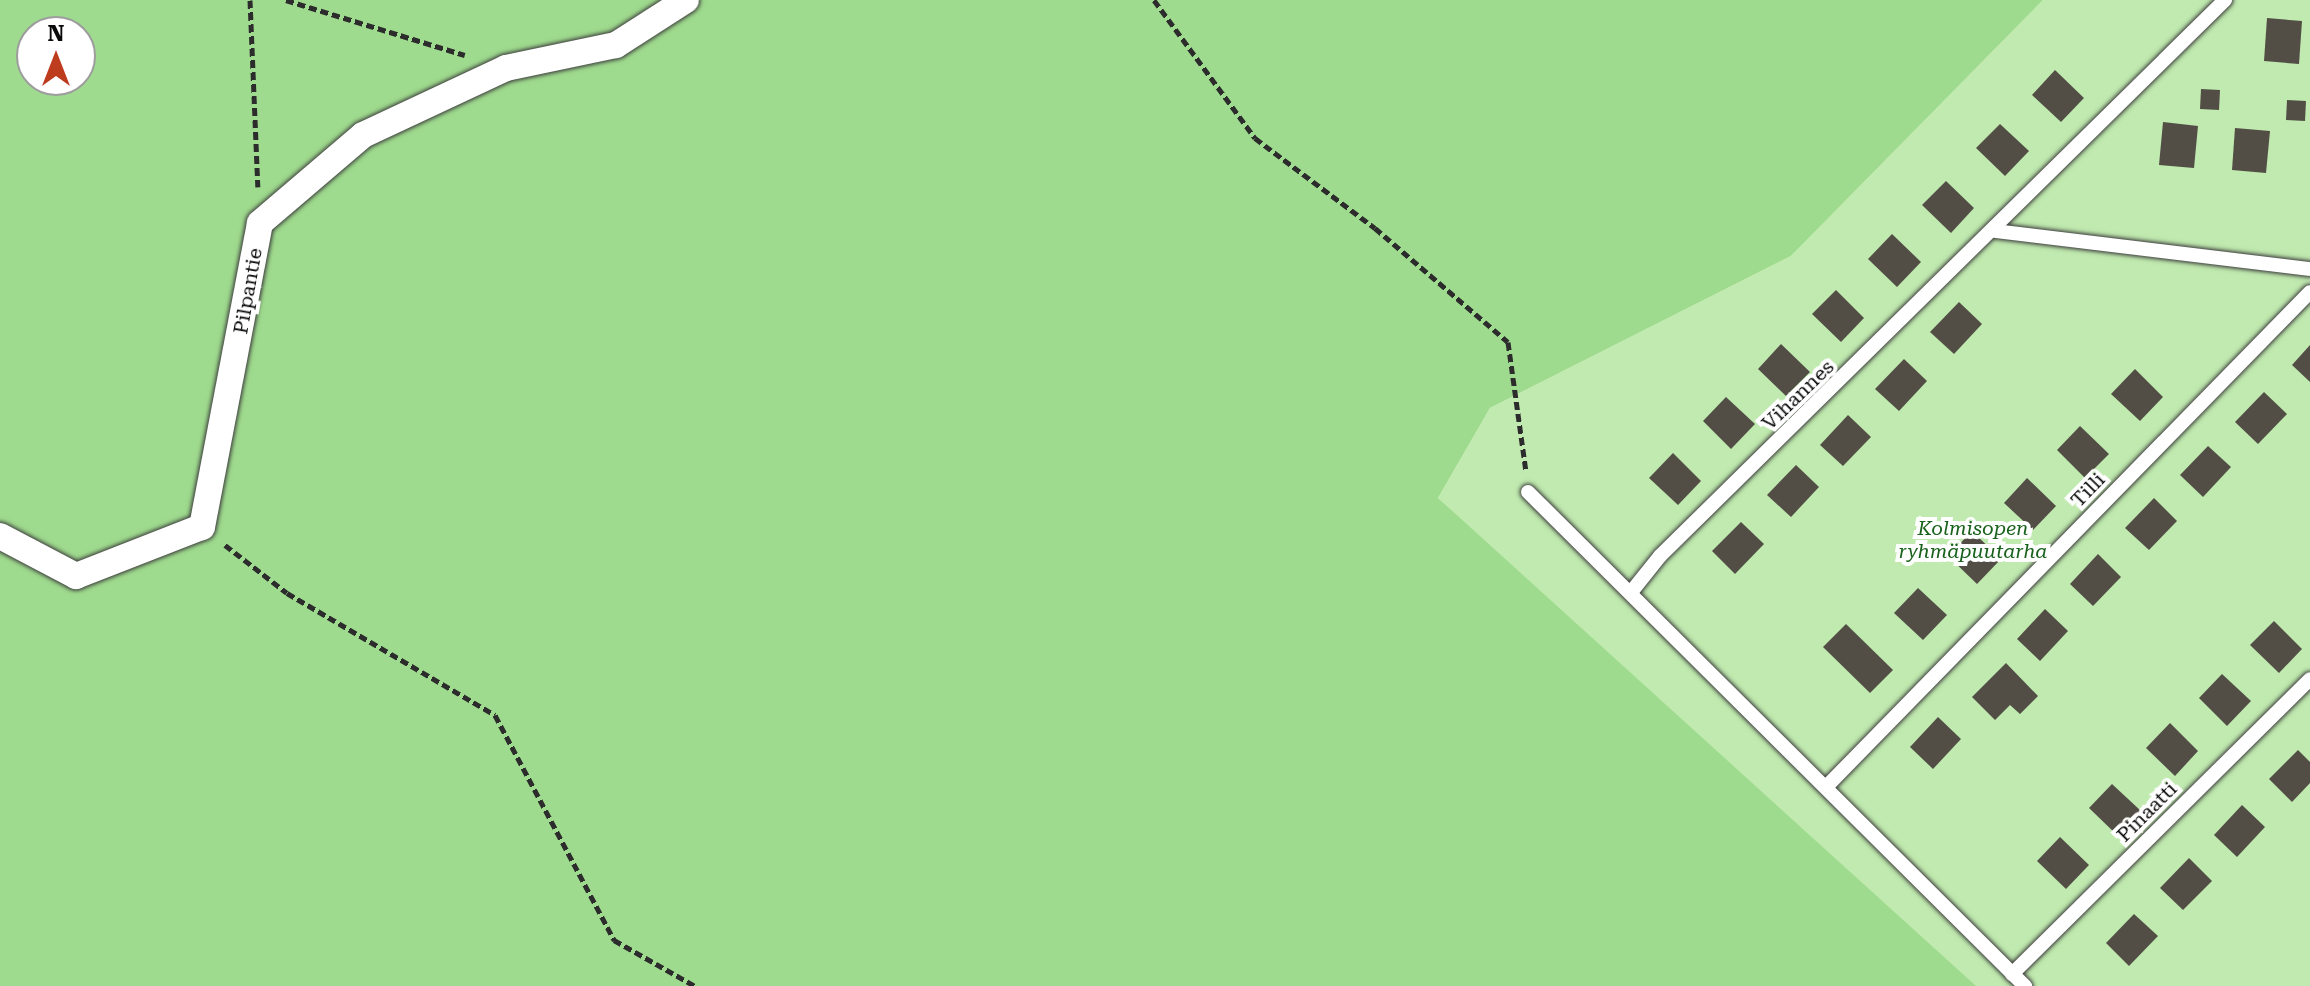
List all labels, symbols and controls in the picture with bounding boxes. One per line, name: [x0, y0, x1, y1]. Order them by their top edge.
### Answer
north arrow: [16, 16, 96, 96]
text: N: [48, 21, 64, 46]
street label: Pilpantie: [229, 246, 267, 336]
street label: Vihannes: [1757, 355, 1839, 435]
street label: Tilli: [2066, 468, 2110, 512]
park label: Kolmisopen ryhmäpuutarha: [1899, 517, 2047, 564]
street label: Pinaatti: [2112, 777, 2182, 847]

